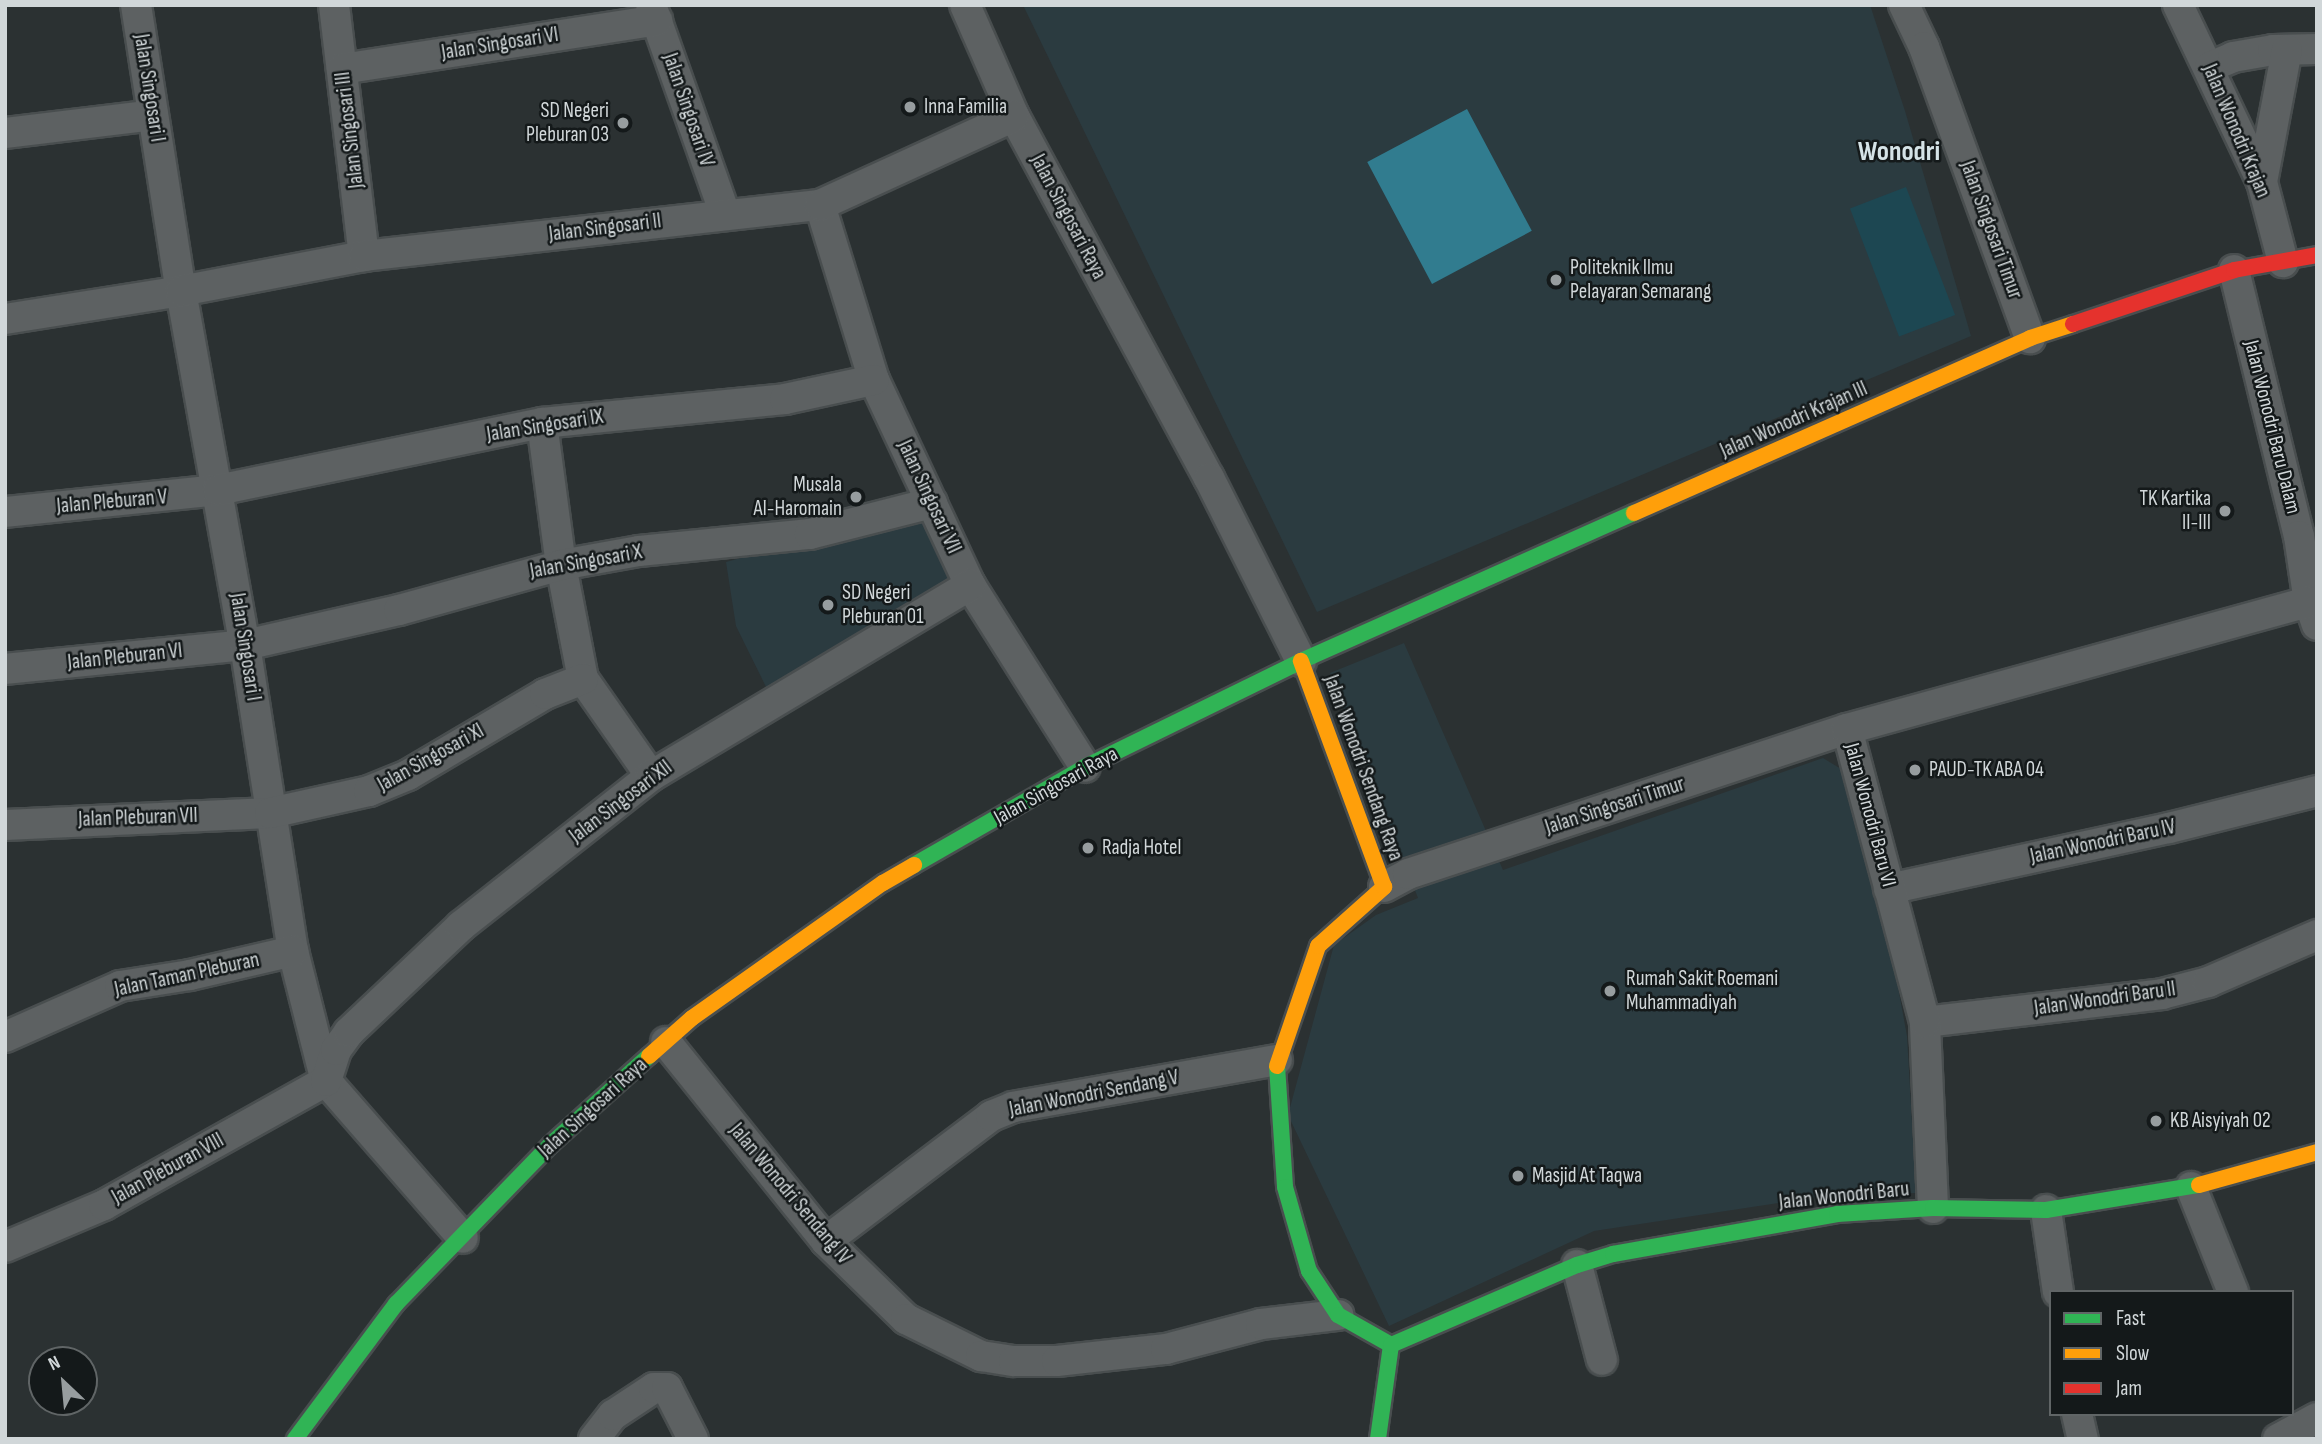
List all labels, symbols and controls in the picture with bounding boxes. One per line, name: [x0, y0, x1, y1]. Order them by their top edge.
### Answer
street label: Jalan Singosari VI: [440, 22, 560, 66]
street label: Jalan Singosari I: [128, 32, 170, 144]
street label: Jalan Singosari IV: [657, 50, 719, 170]
street label: Jalan Wonodri Krajan: [2197, 61, 2275, 201]
street label: Jalan Singosari III: [330, 70, 370, 190]
place label: Inna Familia: [924, 94, 1007, 120]
place label: SD Negeri Pleburan 03: [526, 98, 609, 148]
marker: Inna Familia: [902, 99, 918, 115]
marker: SD Negeri Pleburan 03: [615, 115, 631, 131]
district label: Wonodri: [1858, 135, 1940, 169]
street label: Jalan Singosari Raya: [1025, 150, 1111, 284]
street label: Jalan Singosari Timur: [1954, 158, 2028, 302]
street label: Jalan Singosari II: [547, 209, 663, 247]
place label: Politeknik Ilmu Pelayaran Semarang: [1570, 255, 1711, 305]
marker: Politeknik Ilmu Pelayaran Semarang: [1548, 272, 1564, 288]
street label: Jalan Wonodri Baru Dalam: [2238, 338, 2306, 516]
street label: Jalan Wonodri Krajan III: [1716, 376, 1872, 464]
street label: Jalan Singosari IX: [485, 404, 605, 448]
street label: Jalan Singosari VII: [892, 436, 966, 558]
place label: Musala Al-Haromain: [753, 472, 842, 522]
street label: Jalan Pleburan V: [56, 485, 168, 519]
place label: TK Kartika II-III: [2139, 486, 2211, 536]
marker: Musala Al-Haromain: [848, 489, 864, 505]
marker: TK Kartika II-III: [2217, 503, 2233, 519]
street label: Jalan Singosari X: [528, 540, 644, 584]
place label: SD Negeri Pleburan 01: [842, 580, 924, 630]
street label: Jalan Singosari I: [224, 591, 266, 703]
marker: SD Negeri Pleburan 01: [820, 597, 836, 613]
street label: Jalan Pleburan VI: [66, 638, 184, 676]
street label: Jalan Wonodri Sendang Raya: [1318, 672, 1408, 864]
street label: Jalan Singosari XI: [374, 718, 488, 798]
street label: Jalan Wonodri Baru VI: [1839, 740, 1901, 890]
street label: Jalan Singosari Raya: [990, 742, 1122, 830]
street label: Jalan Singosari XII: [565, 755, 677, 849]
place label: PAUD-TK ABA 04: [1929, 757, 2044, 783]
marker: PAUD-TK ABA 04: [1907, 762, 1923, 778]
street label: Jalan Singosari Timur: [1542, 772, 1688, 840]
street label: Jalan Pleburan VII: [78, 803, 198, 833]
street label: Jalan Wonodri Baru IV: [2028, 814, 2178, 870]
place label: Radja Hotel: [1102, 835, 1181, 861]
marker: Radja Hotel: [1080, 840, 1096, 856]
street label: Jalan Taman Pleburan: [112, 947, 262, 1003]
place label: Rumah Sakit Roemani Muhammadiyah: [1626, 966, 1778, 1016]
street label: Jalan Wonodri Baru II: [2033, 977, 2177, 1021]
marker: Rumah Sakit Roemani Muhammadiyah: [1600, 981, 1620, 1001]
street label: Jalan Singosari Raya: [533, 1053, 653, 1163]
street label: Jalan Wonodri Sendang V: [1007, 1065, 1181, 1123]
place label: KB Aisyiyah 02: [2170, 1108, 2271, 1134]
marker: KB Aisyiyah 02: [2148, 1113, 2164, 1129]
street label: Jalan Wonodri Sendang IV: [724, 1118, 856, 1270]
street label: Jalan Pleburan VIII: [108, 1128, 228, 1210]
place label: Masjid At Taqwa: [1532, 1163, 1642, 1189]
marker: Masjid At Taqwa: [1510, 1168, 1526, 1184]
street label: Jalan Wonodri Baru: [1778, 1177, 1910, 1215]
legend: [2049, 1290, 2294, 1416]
text: Fast: [2116, 1306, 2146, 1331]
text: Slow: [2116, 1341, 2149, 1366]
north arrow: [28, 1346, 98, 1416]
text: N: [45, 1351, 64, 1376]
text: Jam: [2116, 1376, 2142, 1401]

